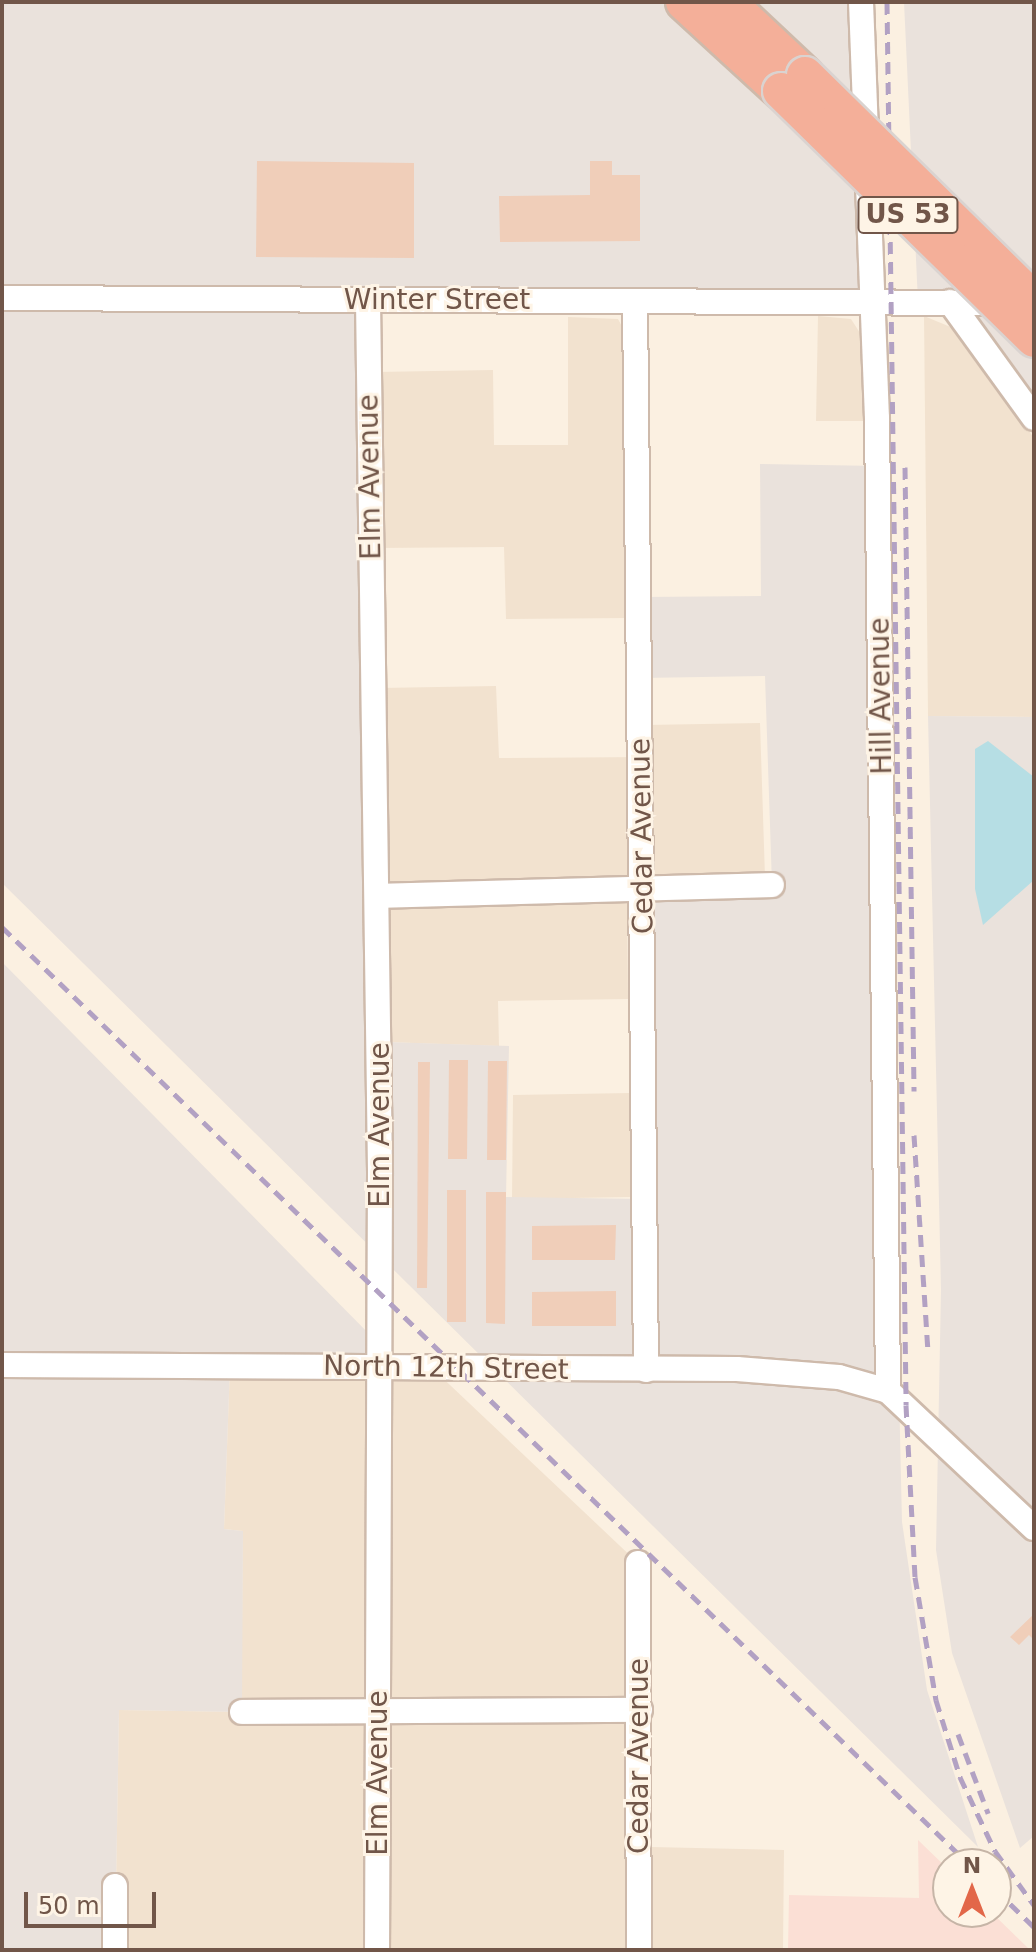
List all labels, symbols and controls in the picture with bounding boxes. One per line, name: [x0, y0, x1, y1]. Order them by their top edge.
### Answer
road number: US 53: [856, 193, 960, 237]
street label: Winter Street: [344, 283, 530, 317]
street label: Elm Avenue: [352, 394, 388, 560]
street label: Hill Avenue: [863, 617, 899, 775]
street label: Cedar Avenue: [623, 738, 661, 934]
street label: Elm Avenue: [363, 1042, 397, 1208]
street label: North 12th Street: [323, 1349, 569, 1387]
street label: Cedar Avenue: [622, 1658, 656, 1854]
street label: Elm Avenue: [361, 1690, 395, 1856]
north arrow: [932, 1848, 1012, 1928]
text: N: [963, 1853, 981, 1878]
scale bar: [28, 1876, 160, 1926]
text: 50 m: [38, 1892, 100, 1920]

